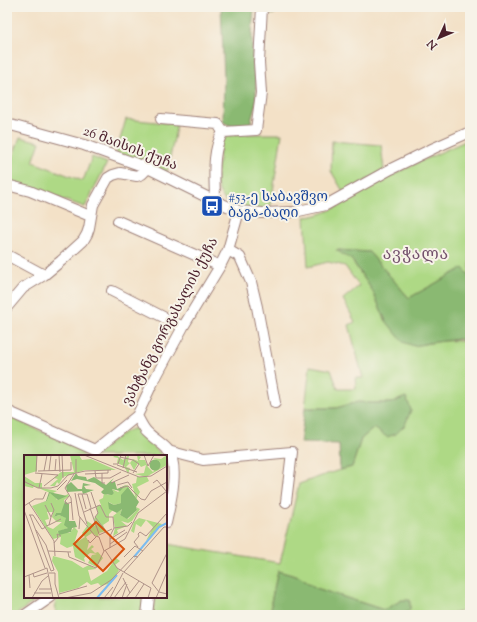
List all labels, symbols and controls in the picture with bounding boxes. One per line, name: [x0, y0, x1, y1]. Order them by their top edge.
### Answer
north arrow: [419, 18, 459, 58]
text: N: [424, 35, 442, 54]
street label: 26 მაისის ქუჩა: [80, 122, 180, 176]
place label: #53-ე საბავშვო ბაგა-ბაღი: [228, 188, 328, 224]
bus stop icon: #53-ე საბავშვო ბაგა-ბაღი: [199, 193, 225, 219]
street label: ვახტანგ გორგასალის ქუჩა: [118, 234, 224, 410]
district label: ავჭალა: [383, 244, 449, 267]
inset map: [24, 455, 167, 598]

